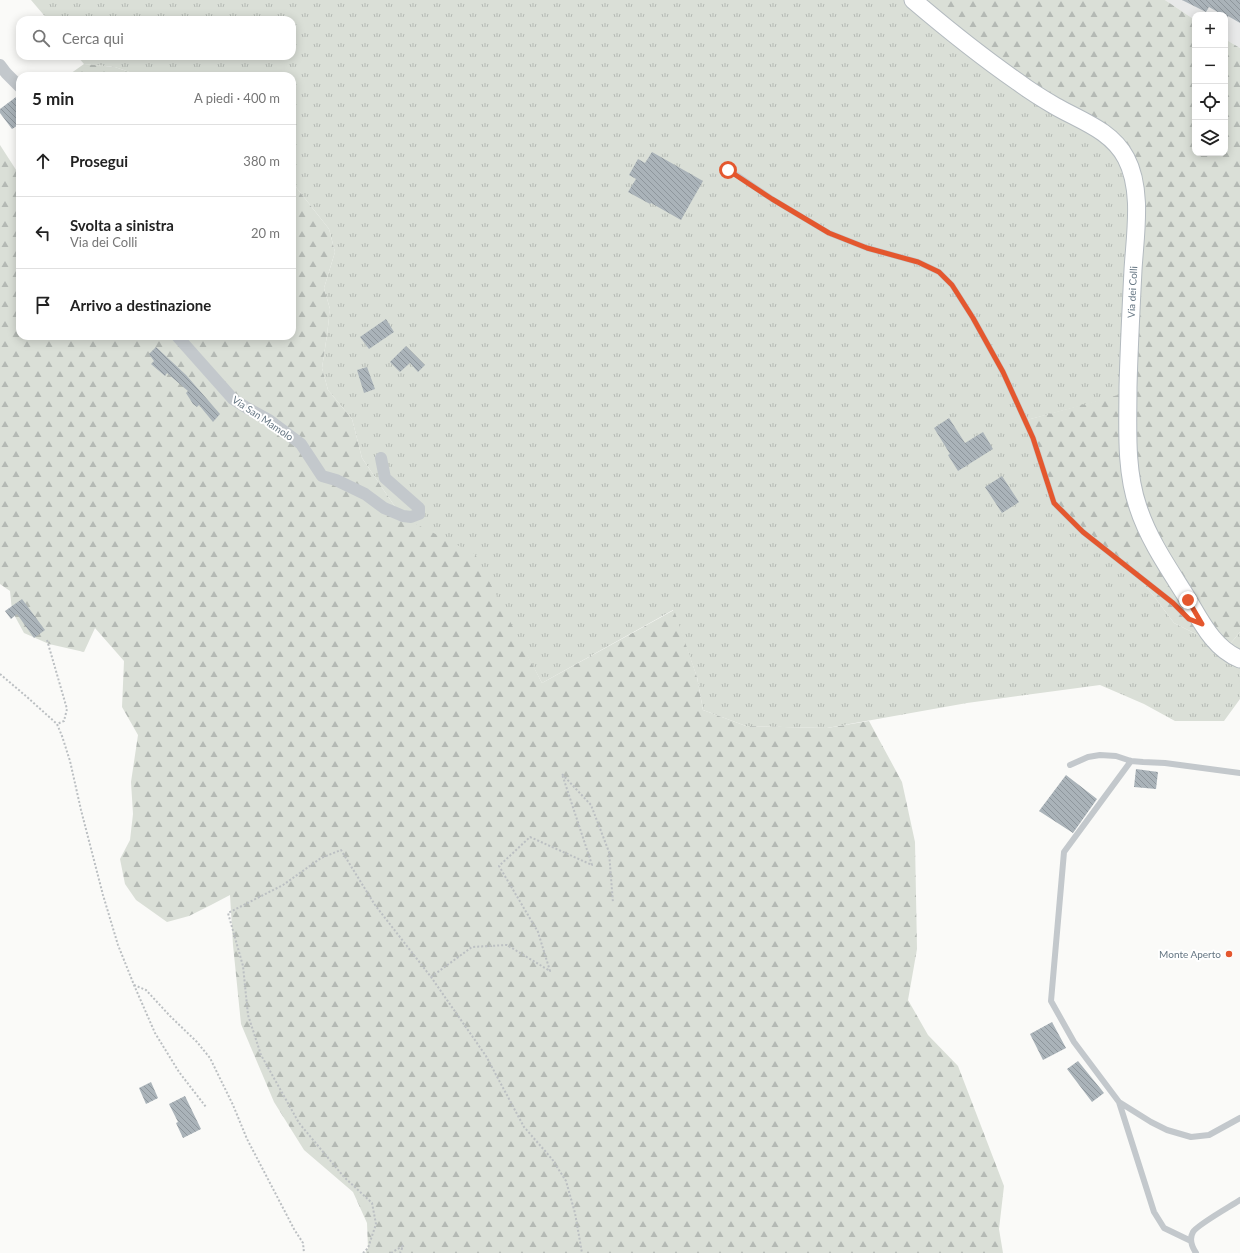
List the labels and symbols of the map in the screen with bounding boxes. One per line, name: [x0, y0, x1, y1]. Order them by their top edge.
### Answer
route start: [719, 161, 737, 179]
street label: Via dei Colli: [1125, 266, 1139, 318]
street label: Via San Mamolo: [230, 393, 296, 443]
route end: [1179, 591, 1197, 609]
place label: Monte Aperto: [1159, 948, 1221, 960]
marker: Monte Aperto: [1224, 949, 1234, 959]

